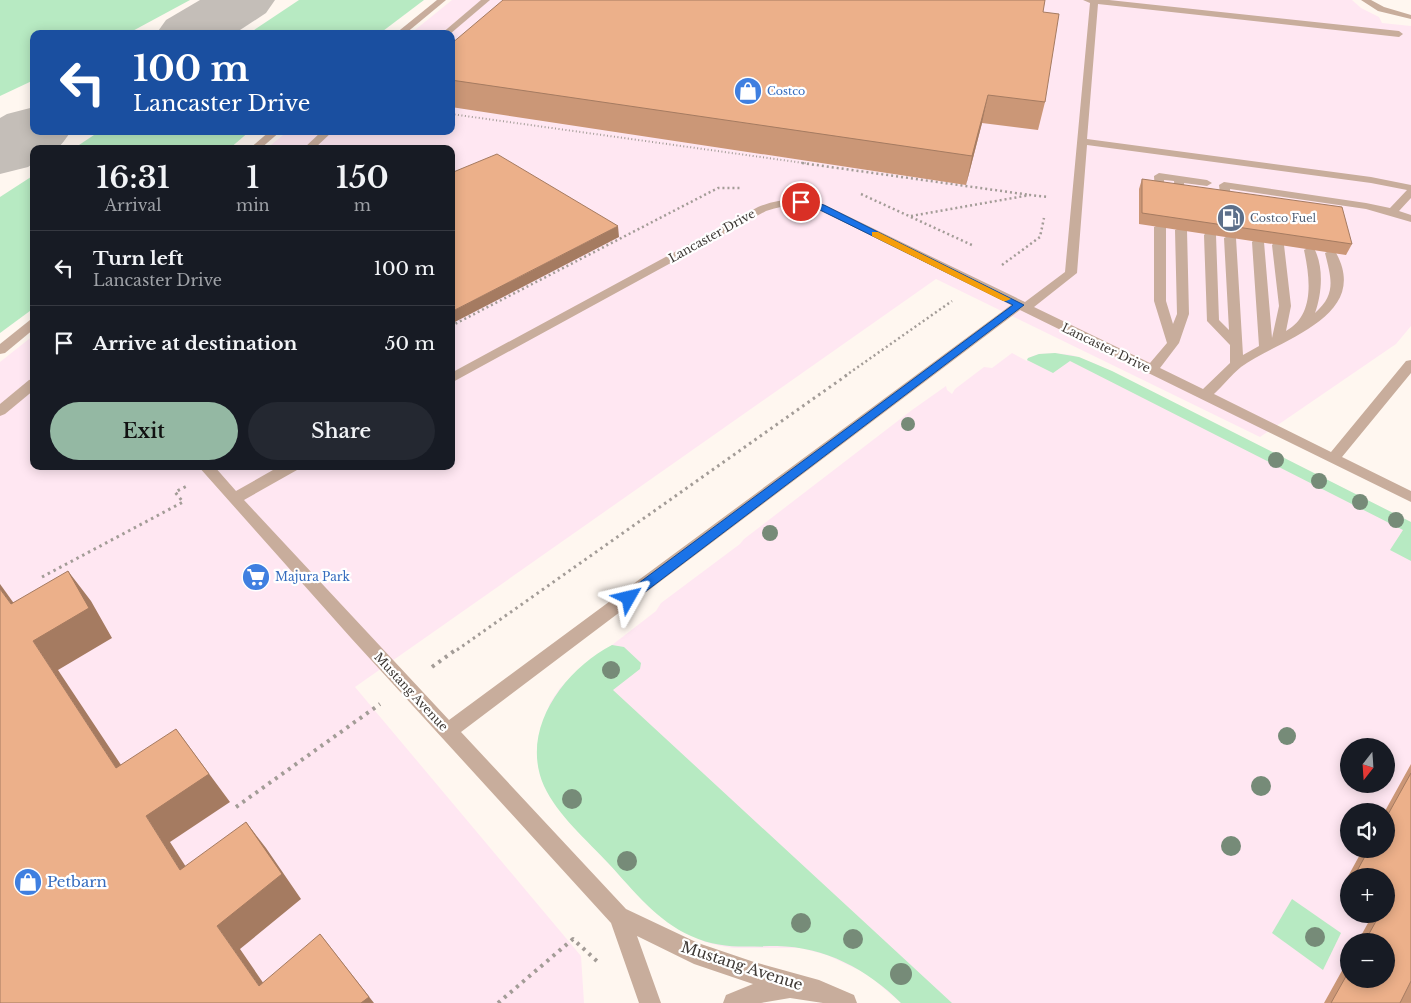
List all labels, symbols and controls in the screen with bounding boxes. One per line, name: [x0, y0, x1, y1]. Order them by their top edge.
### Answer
text: 100 m: [133, 47, 249, 90]
icon: left: [50, 50, 115, 115]
shop icon: Costco: [733, 76, 763, 106]
place label: Costco: [767, 84, 805, 98]
text: Lancaster Drive: [133, 90, 310, 117]
text: 16:31: [96, 159, 170, 196]
text: 1: [246, 159, 259, 196]
text: 150: [336, 159, 389, 196]
pin: [780, 181, 822, 223]
icon: arrive: [787, 188, 815, 216]
text: Arrival: [105, 195, 161, 215]
text: min: [236, 195, 270, 215]
text: m: [354, 195, 371, 215]
fuel station icon: Costco Fuel: [1216, 203, 1246, 233]
street label: Lancaster Drive: [666, 205, 758, 266]
place label: Costco Fuel: [1250, 211, 1316, 225]
text: Turn left: [93, 247, 184, 270]
icon: left: [50, 254, 78, 282]
text: 100 m: [374, 257, 435, 280]
text: Lancaster Drive: [93, 270, 222, 290]
street label: Lancaster Drive: [1059, 320, 1153, 376]
icon: arrive: [50, 329, 78, 357]
text: Arrive at destination: [93, 332, 297, 355]
text: 50 m: [385, 332, 435, 355]
button: Exit: [50, 402, 238, 460]
button: Share: [248, 402, 435, 460]
supermarket icon: Majura Park: [241, 562, 271, 592]
place label: Majura Park: [275, 569, 351, 584]
position arrow: [602, 571, 654, 623]
street label: Mustang Avenue: [371, 649, 452, 734]
north arrow: [1340, 738, 1395, 792]
map controls: [1340, 738, 1395, 988]
button: sound: [1340, 803, 1395, 858]
shop icon: Petbarn: [13, 867, 43, 897]
button: +: [1340, 868, 1395, 923]
place label: Petbarn: [47, 872, 107, 891]
button: −: [1340, 933, 1395, 988]
street label: Mustang Avenue: [679, 937, 805, 994]

